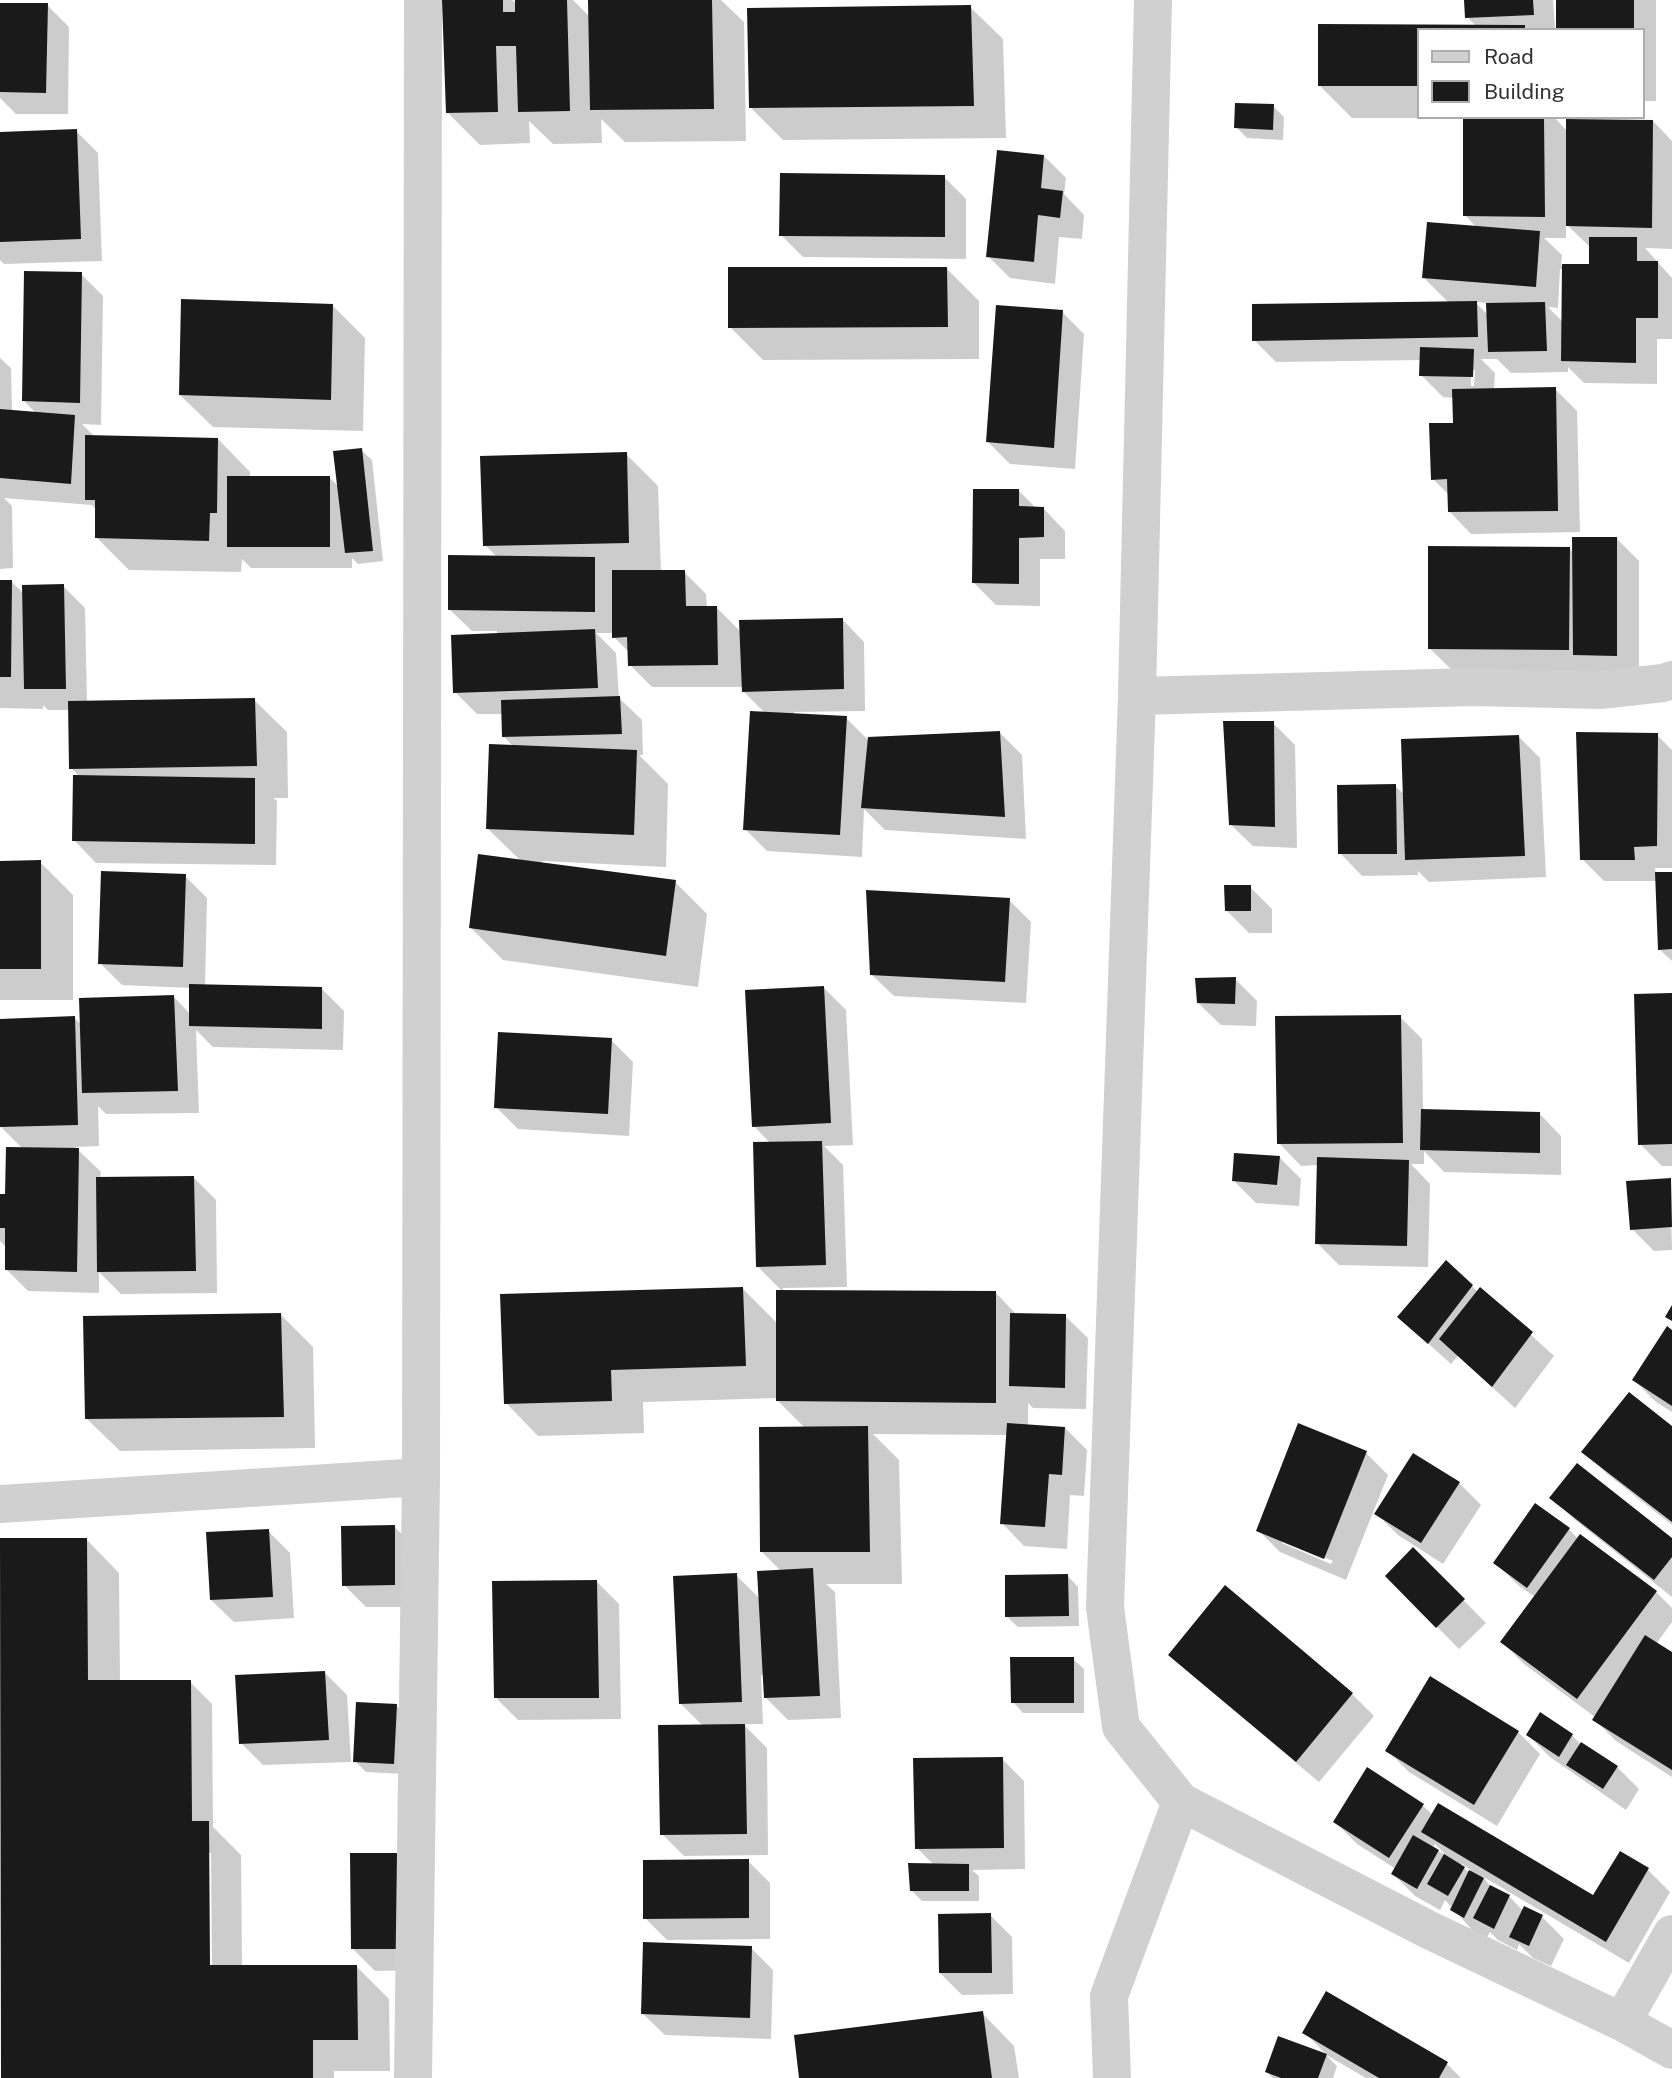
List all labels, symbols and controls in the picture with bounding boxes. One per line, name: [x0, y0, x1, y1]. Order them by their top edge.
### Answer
legend: [1416, 28, 1644, 119]
text: Road: [1484, 44, 1534, 69]
text: Building: [1484, 79, 1565, 104]

